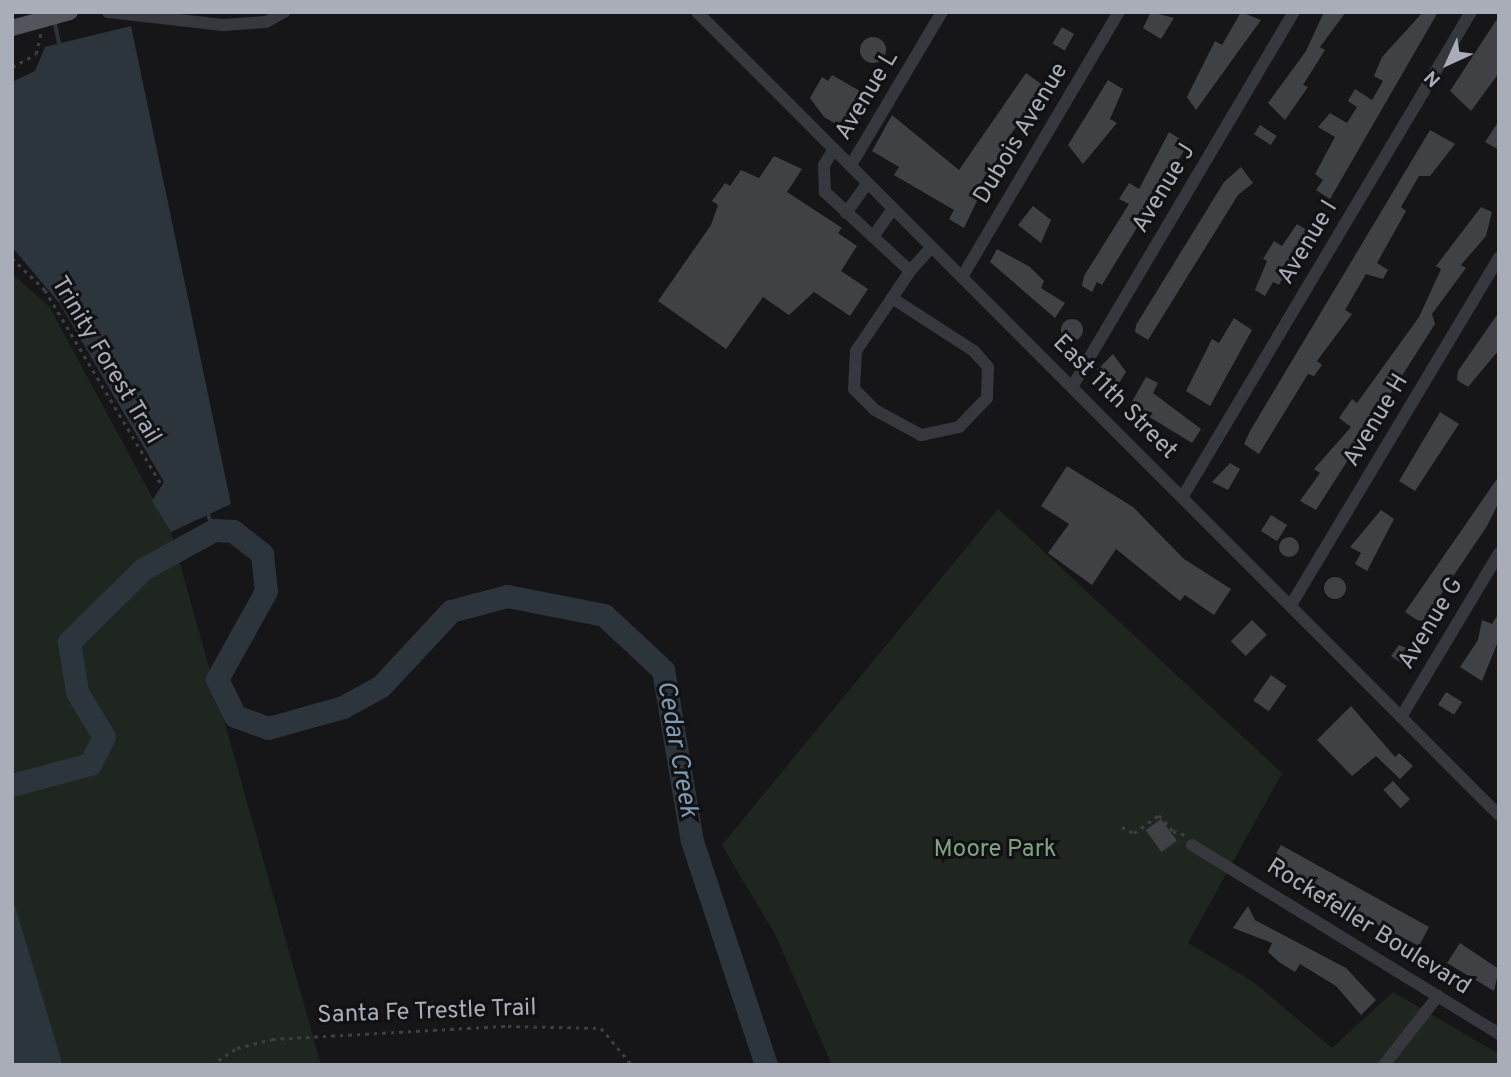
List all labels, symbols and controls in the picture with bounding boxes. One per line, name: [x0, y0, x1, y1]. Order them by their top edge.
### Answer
north arrow: [1413, 28, 1483, 98]
street label: Avenue L: [830, 46, 906, 146]
street label: Dubois Avenue: [968, 58, 1076, 210]
text: N: [1420, 65, 1446, 91]
street label: Avenue J: [1127, 139, 1203, 239]
street label: Avenue I: [1273, 196, 1345, 290]
street label: Trinity Forest Trail: [43, 272, 167, 450]
street label: East 11th Street: [1046, 330, 1182, 466]
street label: Avenue H: [1338, 370, 1416, 472]
street label: Avenue G: [1393, 573, 1471, 675]
water label: Cedar Creek: [649, 678, 703, 820]
park label: Moore Park: [933, 837, 1057, 865]
street label: Rockefeller Boulevard: [1261, 853, 1475, 1003]
street label: Santa Fe Trestle Trail: [316, 995, 538, 1031]

